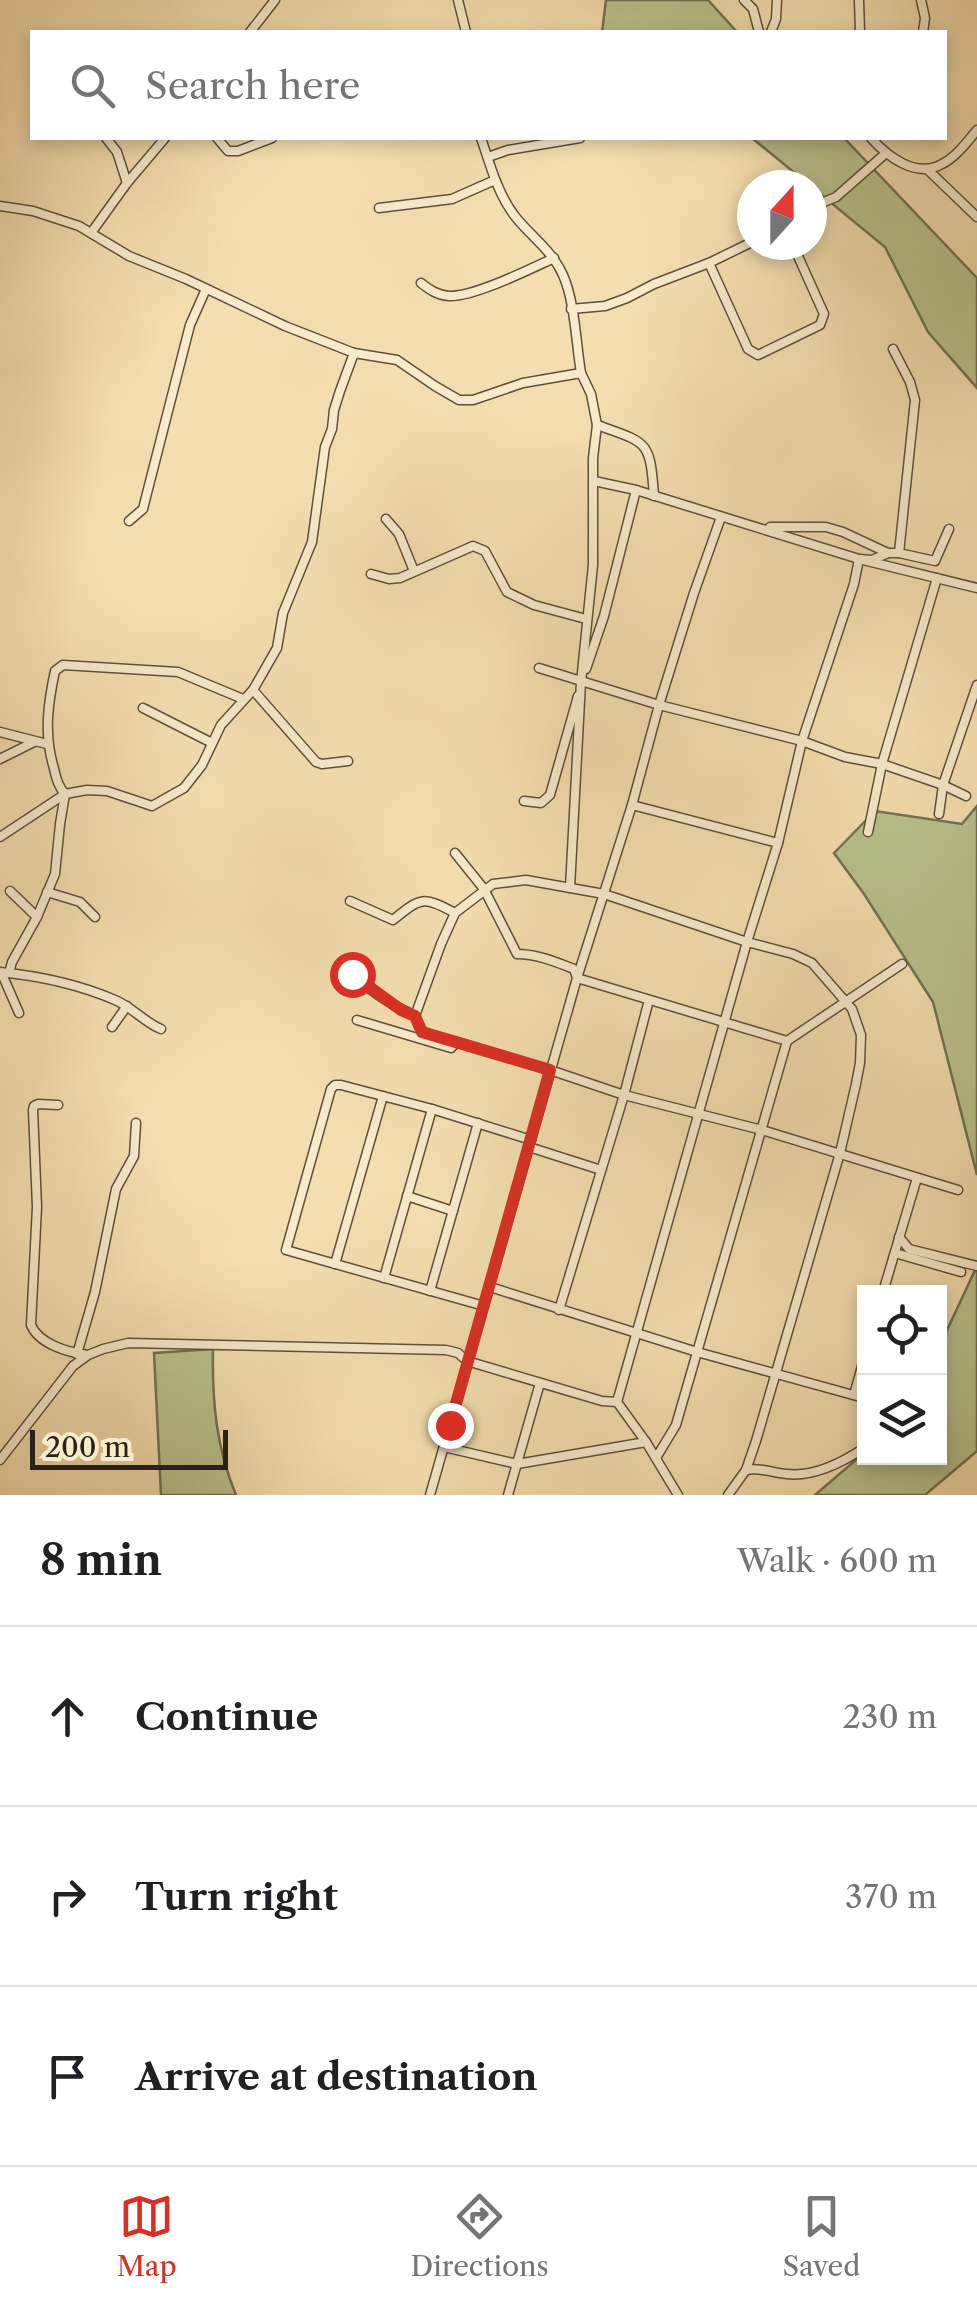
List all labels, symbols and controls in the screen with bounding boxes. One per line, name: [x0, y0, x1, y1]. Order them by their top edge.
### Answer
search box: [30, 30, 947, 140]
icon: search: [65, 58, 120, 113]
text: Search here: [145, 62, 360, 109]
north arrow: [737, 170, 827, 260]
route start: [330, 952, 376, 998]
map controls: [857, 1285, 947, 1465]
button: locate: [857, 1285, 947, 1375]
button: layers: [857, 1375, 947, 1465]
route end: [428, 1403, 474, 1449]
scale bar: [30, 1425, 228, 1470]
text: 200 m: [45, 1430, 130, 1464]
text: 8 min: [40, 1534, 162, 1586]
text: Walk · 600 m: [737, 1541, 937, 1580]
icon: ahead: [40, 1689, 95, 1744]
text: Continue: [135, 1693, 318, 1740]
text: 230 m: [842, 1697, 937, 1736]
icon: right: [40, 1869, 95, 1924]
text: Turn right: [135, 1873, 338, 1920]
text: 370 m: [845, 1877, 937, 1916]
icon: arrive: [40, 2049, 95, 2104]
text: Arrive at destination: [135, 2053, 538, 2100]
tab: Map: [117, 2189, 177, 2283]
tab: Directions: [410, 2189, 549, 2283]
tab: Saved: [782, 2189, 860, 2283]

